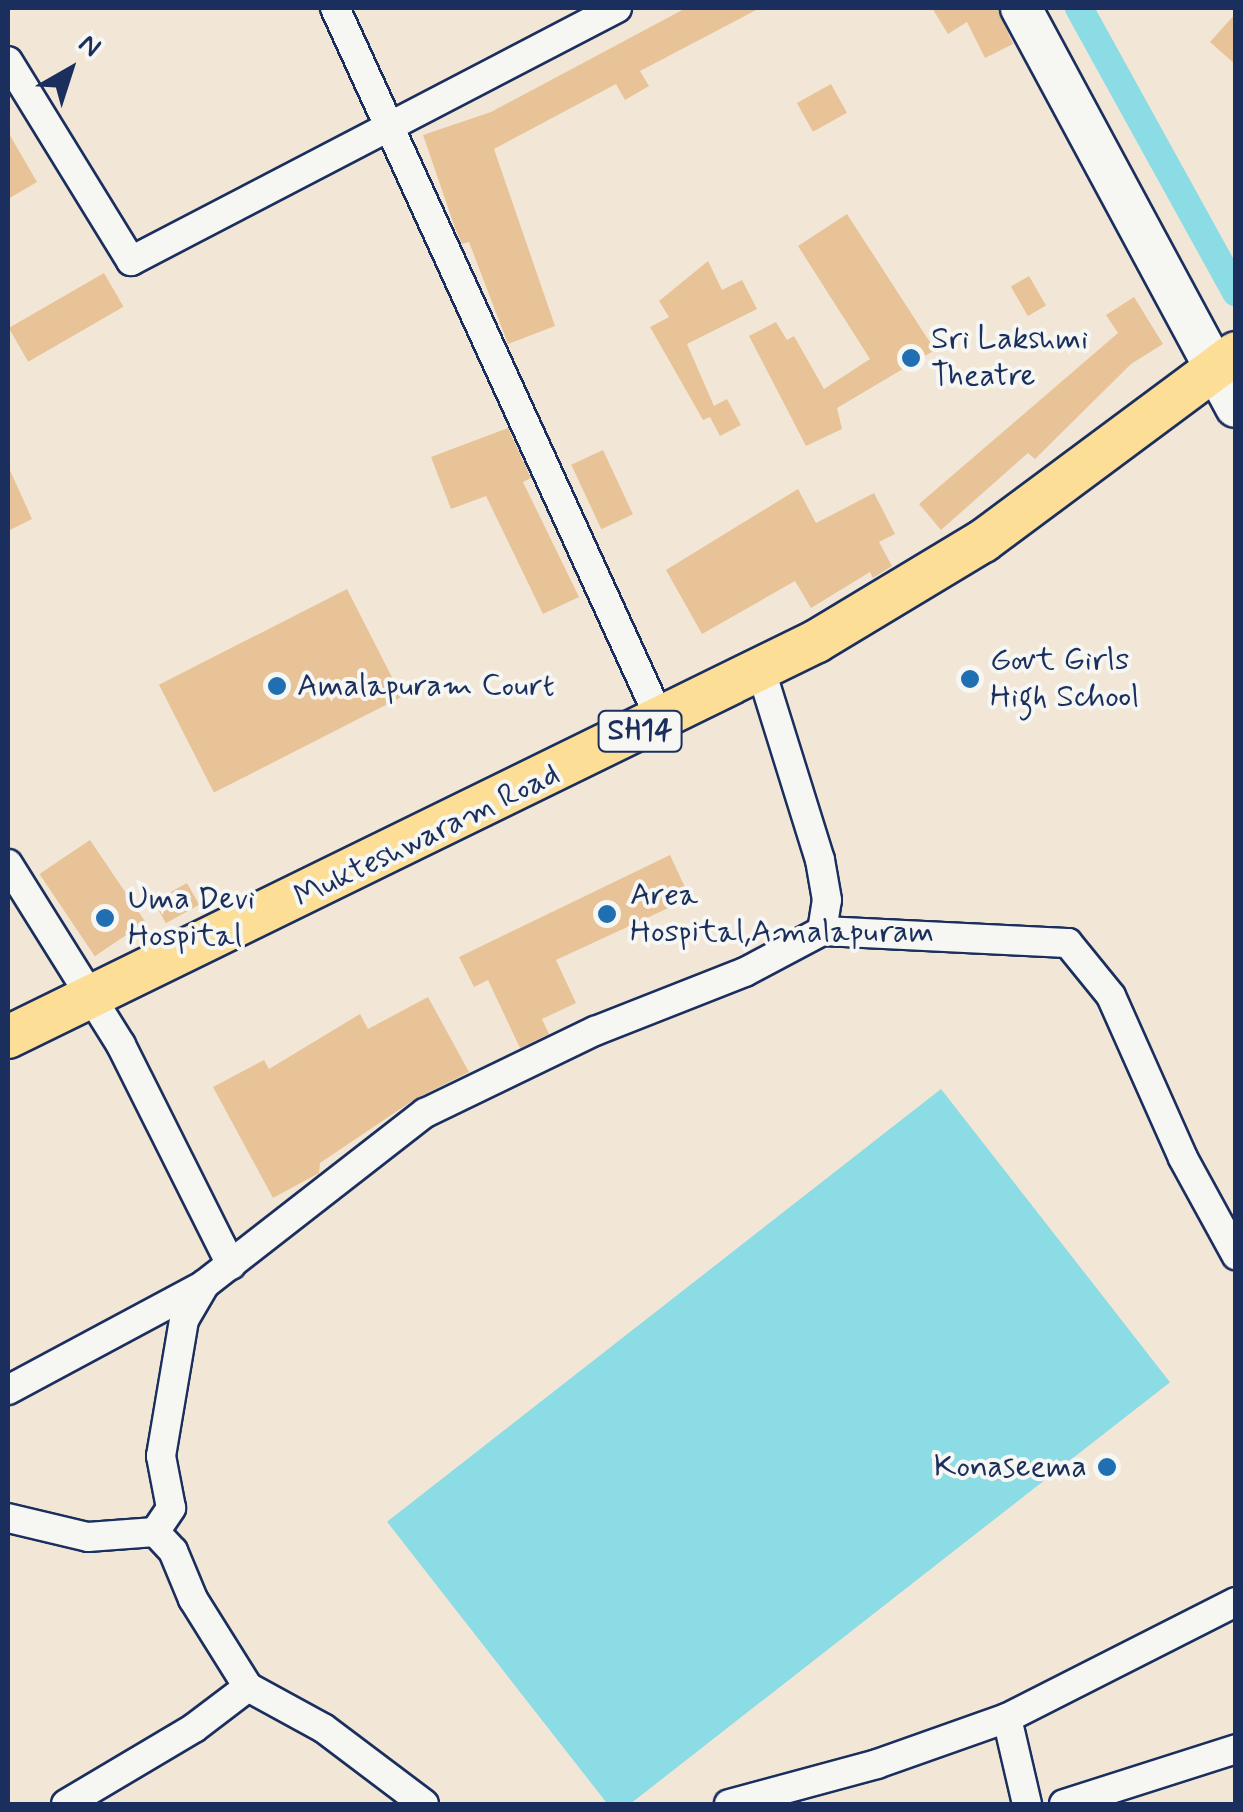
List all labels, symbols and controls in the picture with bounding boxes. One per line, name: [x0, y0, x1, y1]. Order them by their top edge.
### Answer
north arrow: [20, 20, 120, 120]
text: N: [70, 26, 108, 67]
place label: Sri Lakshmi Theatre: [931, 321, 1092, 396]
marker: Sri Lakshmi Theatre: [900, 347, 922, 369]
place label: Govt Girls High School: [990, 642, 1139, 717]
place label: Amalapuram Court: [297, 667, 558, 705]
marker: Govt Girls High School: [959, 668, 981, 690]
marker: Amalapuram Court: [266, 675, 288, 697]
road number: SH14: [598, 706, 682, 756]
street label: Mukteshwaram Road: [288, 755, 566, 917]
place label: Area Hospital,Amalapuram: [630, 877, 934, 952]
place label: Uma Devi Hospital: [128, 881, 258, 956]
marker: Area Hospital,Amalapuram: [594, 901, 620, 927]
marker: Uma Devi Hospital: [92, 905, 118, 931]
place label: Konaseema: [934, 1448, 1087, 1486]
marker: Konaseema: [1096, 1456, 1118, 1478]

